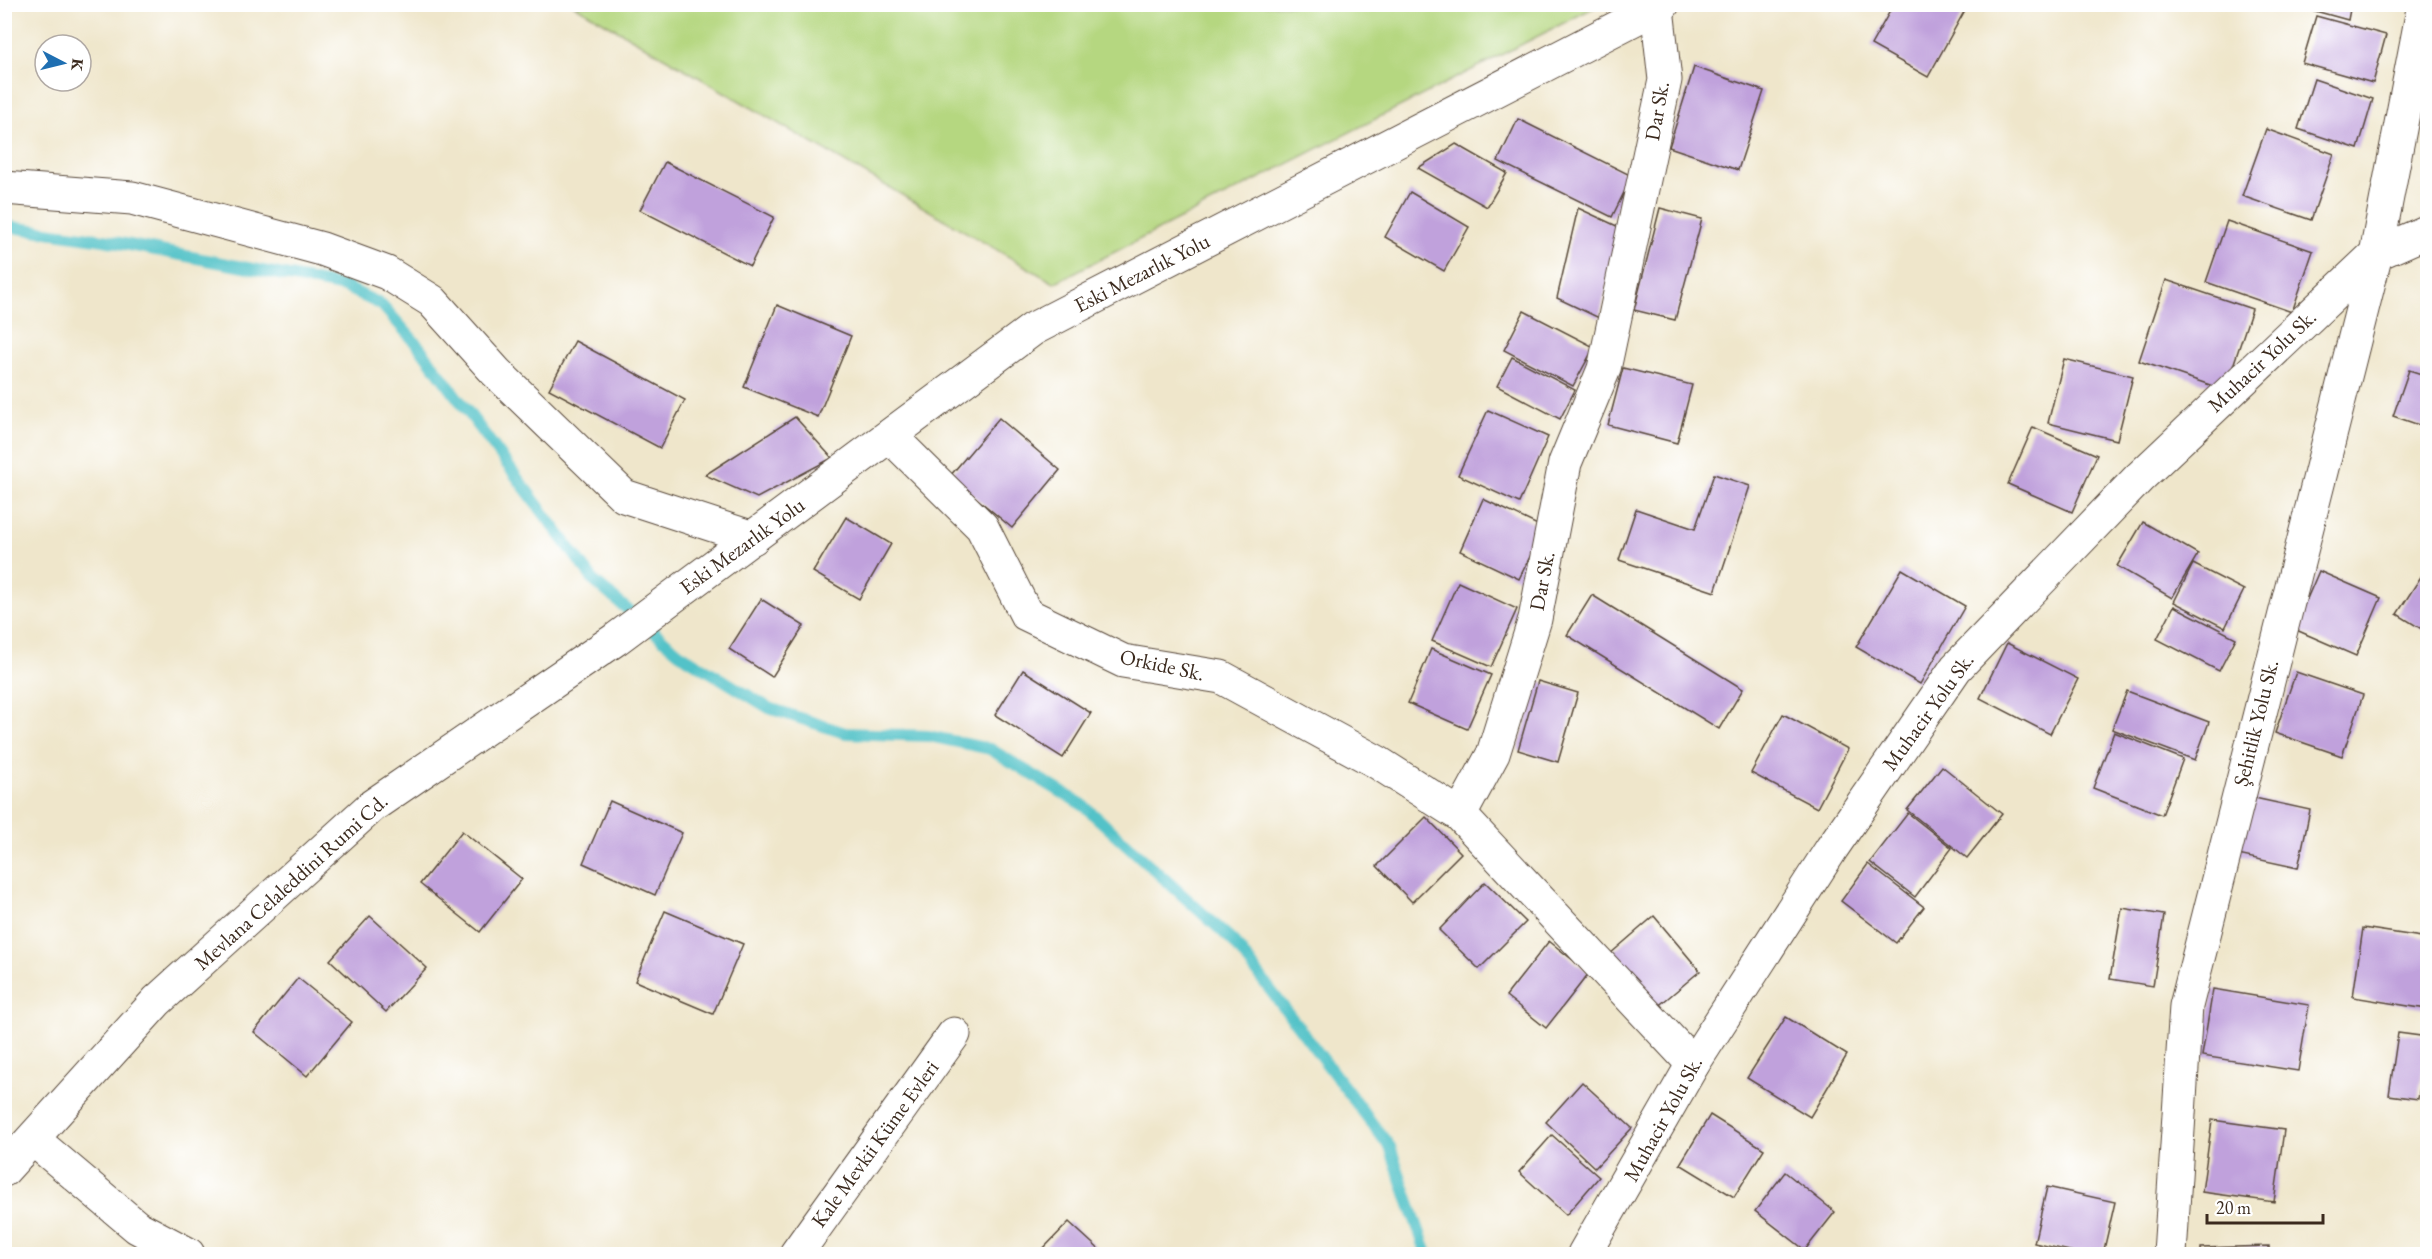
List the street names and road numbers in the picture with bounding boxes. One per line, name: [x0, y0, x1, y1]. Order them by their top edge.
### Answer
street label: Dar Sk.: [1638, 79, 1675, 143]
street label: Eski Mezarlık Yolu: [1070, 227, 1214, 318]
street label: Muhacir Yolu Sk.: [2202, 303, 2322, 418]
street label: Eski Mezarlık Yolu: [674, 491, 810, 600]
street label: Dar Sk.: [1523, 549, 1560, 613]
street label: Orkide Sk.: [1117, 642, 1207, 687]
street label: Muhacir Yolu Sk.: [1876, 648, 1979, 776]
street label: Şehitlik Yolu Sk.: [2227, 657, 2284, 789]
street label: Mevlana Celaleddini Rumi Cd.: [188, 787, 393, 976]
street label: Muhacir Yolu Sk.: [1617, 1051, 1708, 1186]
street label: Kale Mevkii Küme Evleri: [805, 1055, 944, 1233]

